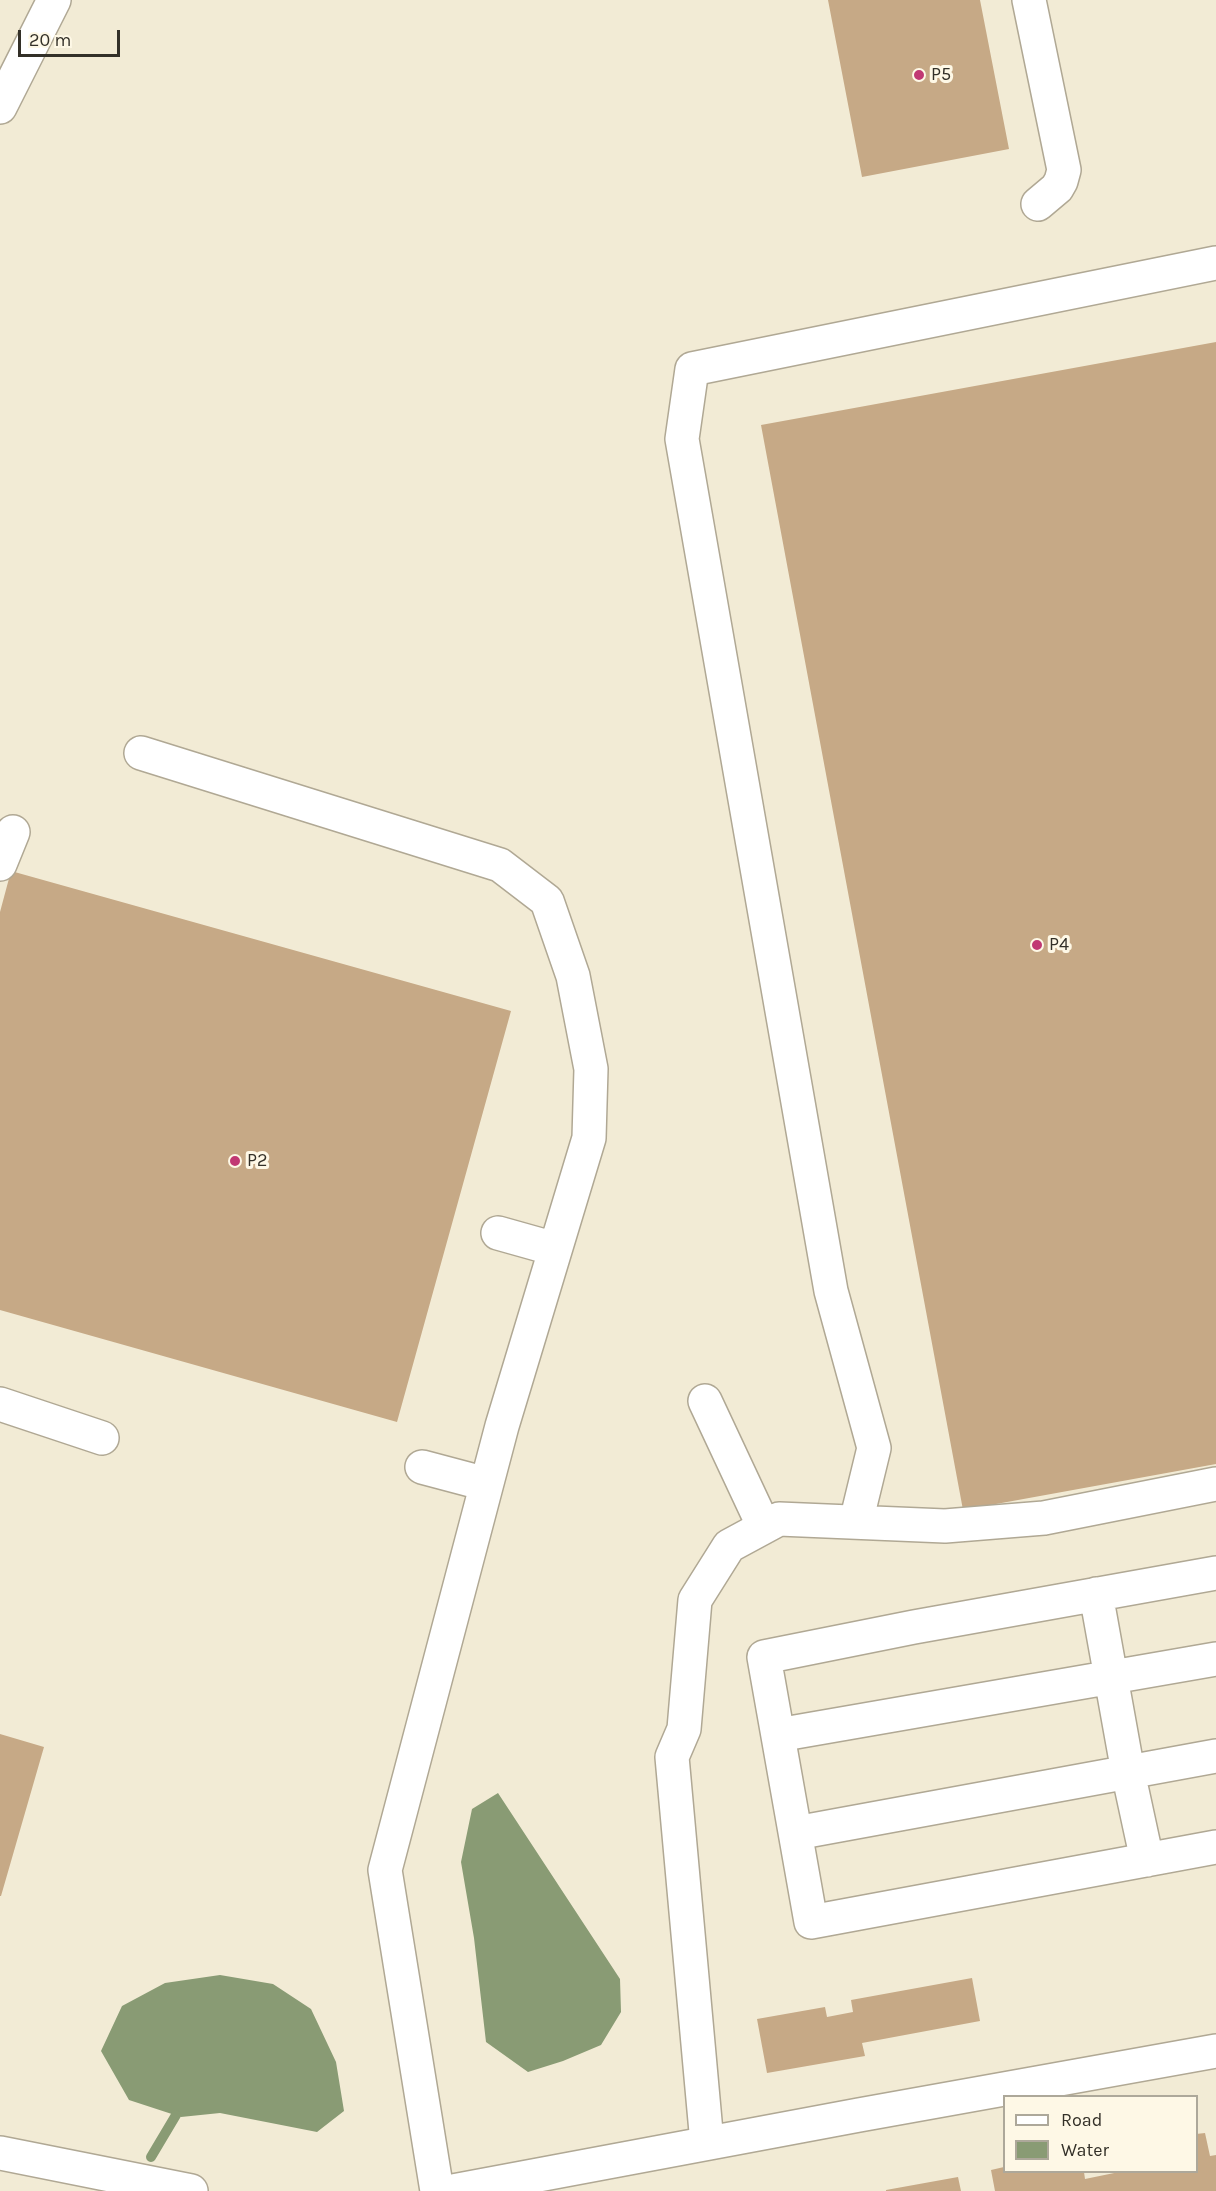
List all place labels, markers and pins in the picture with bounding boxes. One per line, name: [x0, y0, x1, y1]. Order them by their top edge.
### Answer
place label: P5: [931, 64, 951, 86]
marker: P5: [912, 68, 926, 82]
place label: P4: [1049, 934, 1069, 956]
marker: P4: [1030, 938, 1044, 952]
place label: P2: [247, 1150, 267, 1172]
marker: P2: [228, 1154, 242, 1168]

